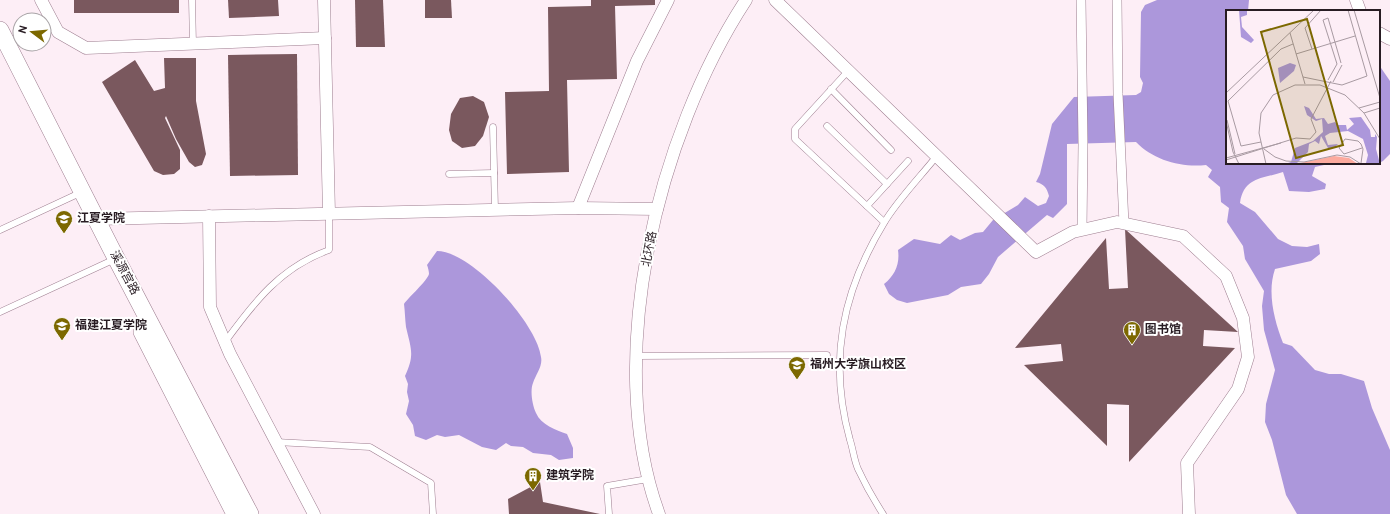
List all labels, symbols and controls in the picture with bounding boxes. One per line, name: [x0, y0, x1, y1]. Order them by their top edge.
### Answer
inset map: [1226, 10, 1380, 164]
north arrow: [12, 12, 52, 52]
text: N: [16, 24, 31, 35]
school or university icon: 江夏学院: [54, 209, 74, 234]
place label: 江夏学院: [77, 211, 125, 227]
street label: 北环路: [639, 230, 661, 268]
street label: 溪源宫路: [106, 248, 142, 298]
school or university icon: 福建江夏学院: [52, 316, 72, 341]
place label: 福建江夏学院: [75, 318, 147, 334]
building icon: 图书馆: [1122, 320, 1142, 345]
place label: 图书馆: [1145, 322, 1181, 338]
school or university icon: 福州大学旗山校区: [787, 355, 807, 380]
place label: 福州大学旗山校区: [810, 357, 906, 373]
building icon: 建筑学院: [523, 466, 543, 491]
place label: 建筑学院: [546, 468, 594, 484]

